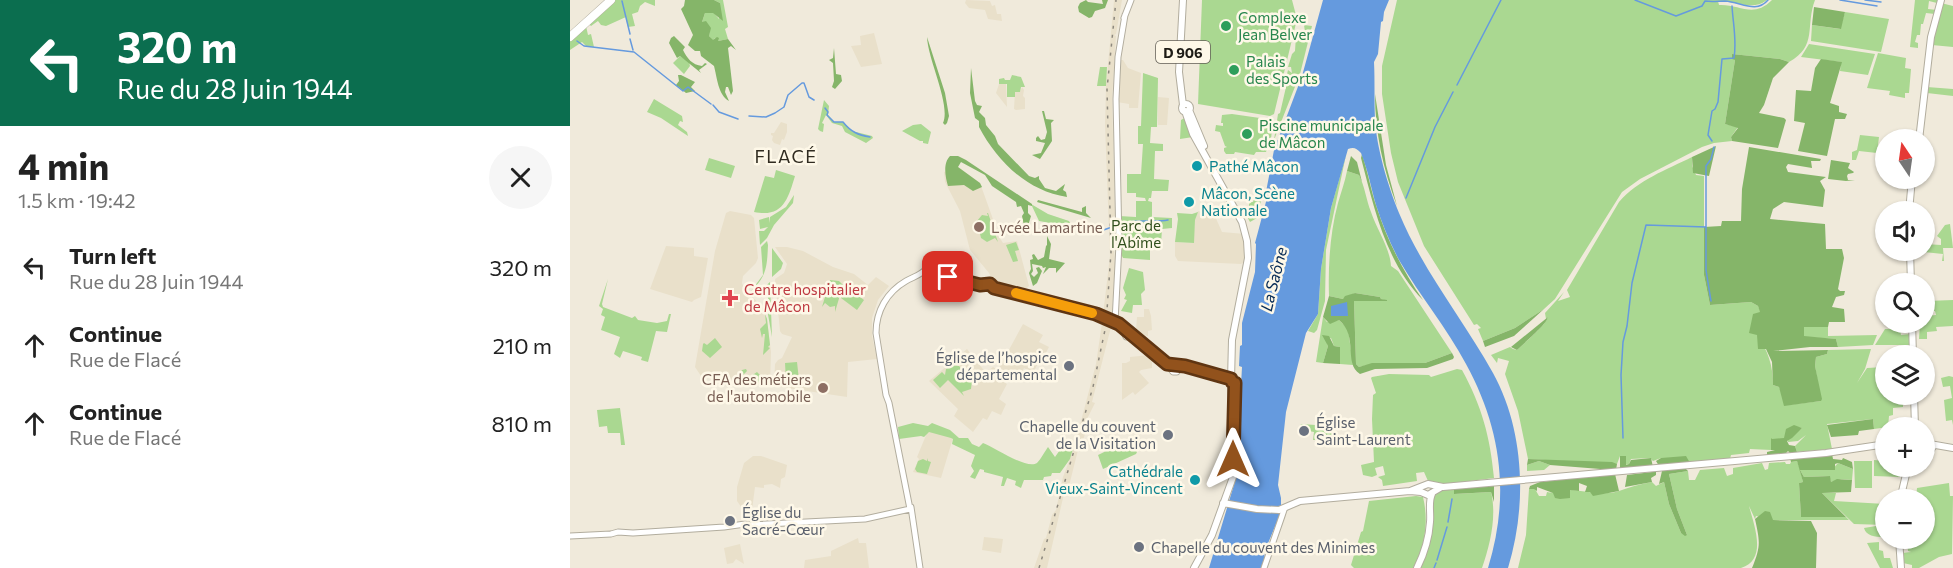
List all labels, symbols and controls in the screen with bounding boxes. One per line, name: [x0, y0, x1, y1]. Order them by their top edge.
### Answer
place label: Complexe Jean Belver: [1238, 8, 1312, 43]
marker: Complexe Jean Belver: [1219, 19, 1233, 33]
text: 320 m: [117, 20, 237, 72]
icon: left: [18, 24, 96, 102]
road number: D 906: [1156, 41, 1210, 63]
place label: Palais des Sports: [1246, 52, 1318, 87]
marker: Palais des Sports: [1227, 63, 1241, 77]
text: Rue du 28 Juin 1944: [117, 72, 353, 105]
place label: Piscine municipale de Mâcon: [1259, 116, 1383, 151]
marker: Piscine municipale de Mâcon: [1240, 127, 1254, 141]
north arrow: [1875, 129, 1935, 189]
map controls: [1875, 129, 1935, 549]
text: 4 min: [18, 143, 109, 187]
district label: FLACÉ: [754, 145, 818, 167]
button: close: [489, 146, 552, 209]
place label: Pathé Mâcon: [1209, 157, 1299, 175]
marker: Pathé Mâcon: [1190, 159, 1204, 173]
place label: Mâcon, Scène Nationale: [1201, 184, 1295, 219]
text: 1.5 km · 19:42: [18, 188, 135, 212]
marker: Mâcon, Scène Nationale: [1182, 195, 1196, 209]
button: sound: [1875, 201, 1935, 261]
park label: Parc de l'Abîme: [1111, 216, 1161, 251]
place label: Lycée Lamartine: [991, 218, 1103, 236]
marker: Lycée Lamartine: [972, 220, 986, 234]
text: Turn left: [69, 242, 156, 269]
water label: La Saône: [1256, 244, 1290, 313]
icon: left: [18, 251, 51, 284]
pin: [922, 251, 973, 302]
text: 320 m: [490, 254, 552, 281]
icon: arrive: [931, 260, 964, 293]
text: Rue du 28 Juin 1944: [69, 269, 244, 293]
button: search: [1875, 273, 1935, 333]
place label: Centre hospitalier de Mâcon: [744, 280, 866, 315]
marker: Centre hospitalier de Mâcon: [721, 289, 739, 307]
text: Continue: [69, 320, 162, 347]
icon: ahead: [18, 329, 51, 362]
text: 210 m: [493, 332, 552, 359]
button: layers: [1875, 345, 1935, 405]
text: Rue de Flacé: [69, 347, 181, 371]
place label: Église de l’hospice départemental: [936, 347, 1057, 383]
marker: Église de l’hospice départemental: [1062, 359, 1076, 373]
place label: CFA des métiers de l'automobile: [702, 370, 811, 405]
marker: CFA des métiers de l'automobile: [816, 381, 830, 395]
text: Continue: [69, 398, 162, 425]
icon: ahead: [18, 407, 51, 440]
text: 810 m: [491, 410, 552, 437]
place label: Église Saint-Laurent: [1316, 412, 1411, 448]
place label: Chapelle du couvent de la Visitation: [1019, 417, 1156, 452]
button: +: [1875, 417, 1935, 477]
marker: Église Saint-Laurent: [1297, 424, 1311, 438]
text: Rue de Flacé: [69, 425, 181, 449]
position arrow: [1201, 427, 1265, 491]
marker: Chapelle du couvent de la Visitation: [1161, 428, 1175, 442]
place label: Cathédrale Vieux-Saint-Vincent: [1045, 462, 1183, 497]
marker: Cathédrale Vieux-Saint-Vincent: [1188, 473, 1202, 487]
button: −: [1875, 489, 1935, 549]
place label: Église du Sacré-Cœur: [742, 502, 825, 538]
marker: Église du Sacré-Cœur: [723, 514, 737, 528]
place label: Chapelle du couvent des Minimes: [1151, 538, 1375, 556]
marker: Chapelle du couvent des Minimes: [1132, 540, 1146, 554]

